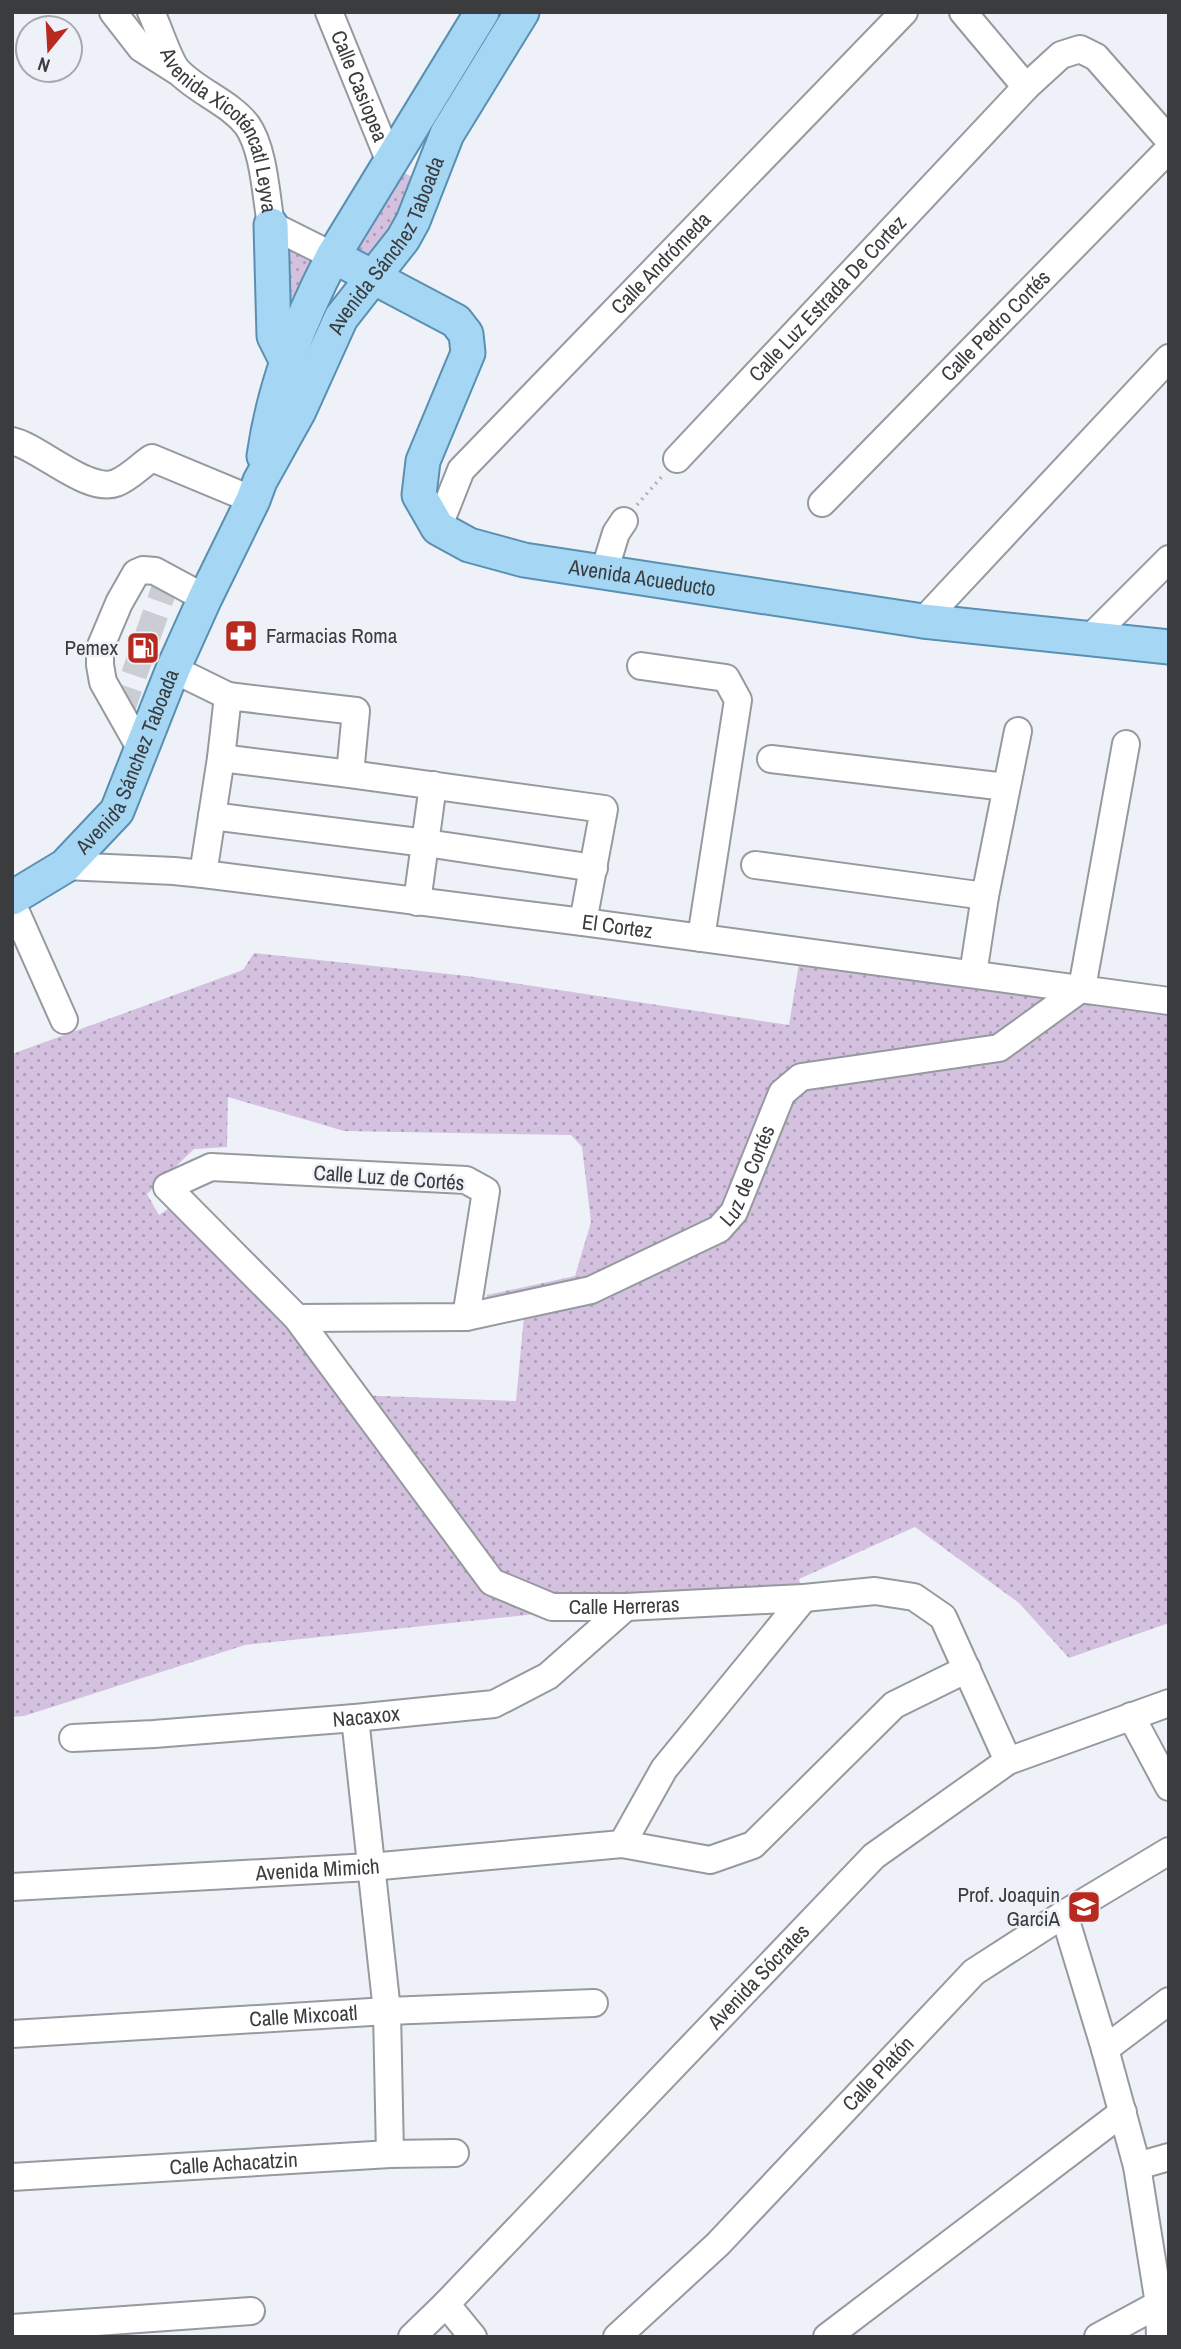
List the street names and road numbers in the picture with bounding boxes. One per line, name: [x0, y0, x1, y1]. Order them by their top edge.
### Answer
street label: Calle Casiopea: [324, 26, 395, 146]
street label: Avenida Xicoténcatl Leyva: [153, 42, 284, 215]
street label: Avenida Sánchez Taboada: [320, 152, 451, 340]
street label: Calle Andrómeda: [604, 205, 717, 320]
street label: Calle Luz Estrada De Cortez: [742, 208, 913, 388]
street label: Calle Pedro Cortés: [934, 263, 1057, 388]
street label: Avenida Acueducto: [566, 552, 718, 603]
street label: Avenida Sánchez Taboada: [68, 664, 186, 861]
street label: El Cortez: [580, 907, 655, 945]
street label: Luz de Cortés: [713, 1121, 782, 1233]
street label: Calle Luz de Cortés: [313, 1158, 465, 1197]
street label: Calle Herreras: [569, 1589, 680, 1621]
street label: Nacaxox: [332, 1699, 401, 1734]
street label: Avenida Mimich: [254, 1851, 381, 1887]
street label: Avenida Sócrates: [700, 1917, 816, 2036]
street label: Calle Mixcoatl: [249, 1998, 358, 2033]
street label: Calle Platón: [835, 2030, 920, 2117]
street label: Calle Achacatzin: [169, 2145, 299, 2181]

